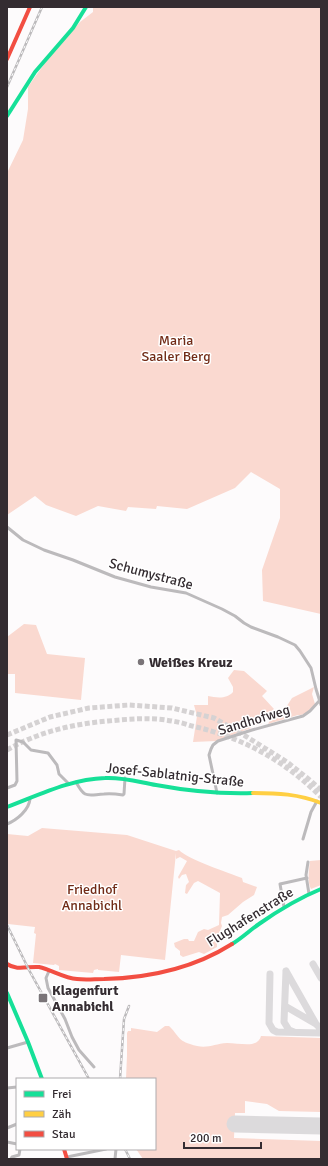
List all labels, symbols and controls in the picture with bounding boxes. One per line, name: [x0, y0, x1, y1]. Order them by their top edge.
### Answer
park label: Maria Saaler Berg: [141, 332, 211, 365]
street label: Schumystraße: [107, 555, 195, 593]
place label: Weißes Kreuz: [149, 654, 233, 671]
marker: Weißes Kreuz: [136, 657, 146, 667]
street label: Sandhofweg: [216, 701, 292, 739]
street label: Josef-Sablatnig-Straße: [105, 759, 245, 791]
park label: Friedhof Annabichl: [62, 881, 122, 914]
street label: Flughafenstraße: [203, 884, 297, 950]
place label: Klagenfurt Annabichl: [52, 982, 119, 1015]
marker: Klagenfurt Annabichl: [37, 992, 49, 1004]
legend: [16, 1078, 156, 1150]
text: Frei: [52, 1087, 71, 1102]
text: Zäh: [52, 1107, 71, 1122]
scale bar: [184, 1124, 261, 1150]
text: Stau: [52, 1127, 76, 1142]
text: 200 m: [190, 1131, 222, 1146]

